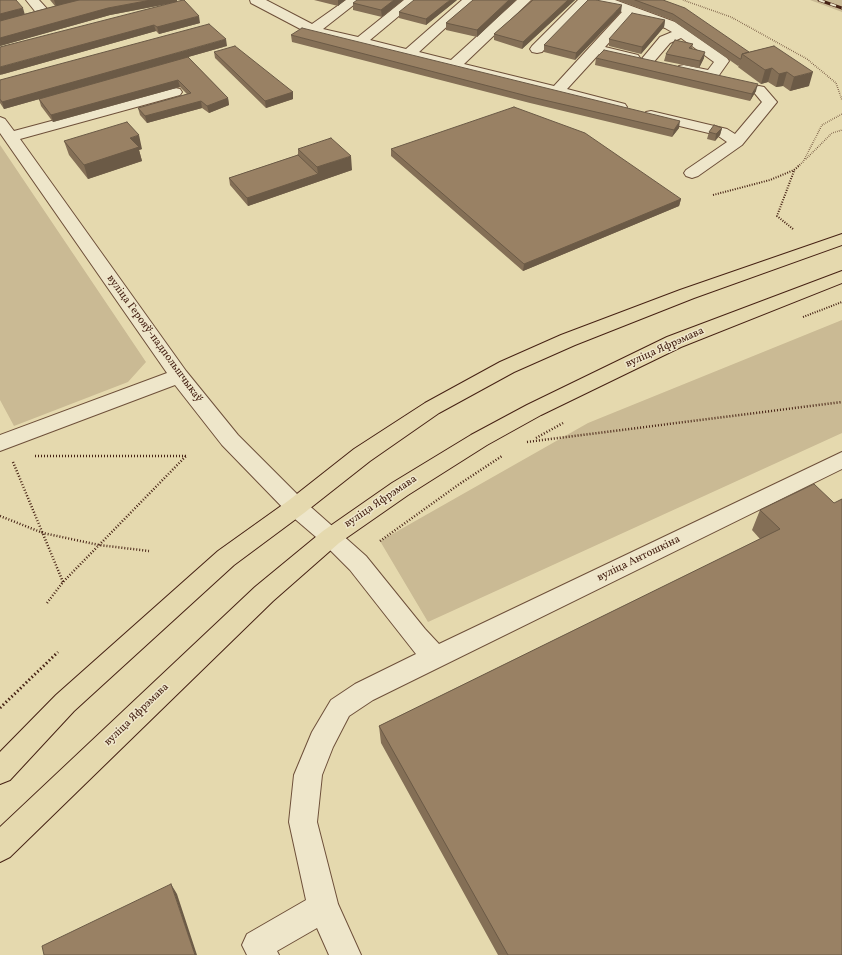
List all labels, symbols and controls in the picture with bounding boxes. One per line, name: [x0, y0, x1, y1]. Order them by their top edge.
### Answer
street label: вуліца Герояў-падпольшчыкаў: [103, 273, 205, 405]
street label: вуліца Яфрэмава: [624, 325, 706, 371]
street label: вуліца Яфрэмава: [342, 473, 420, 531]
street label: вуліца Антошкіна: [595, 533, 683, 585]
street label: вуліца Яфрэмава: [102, 681, 172, 749]

